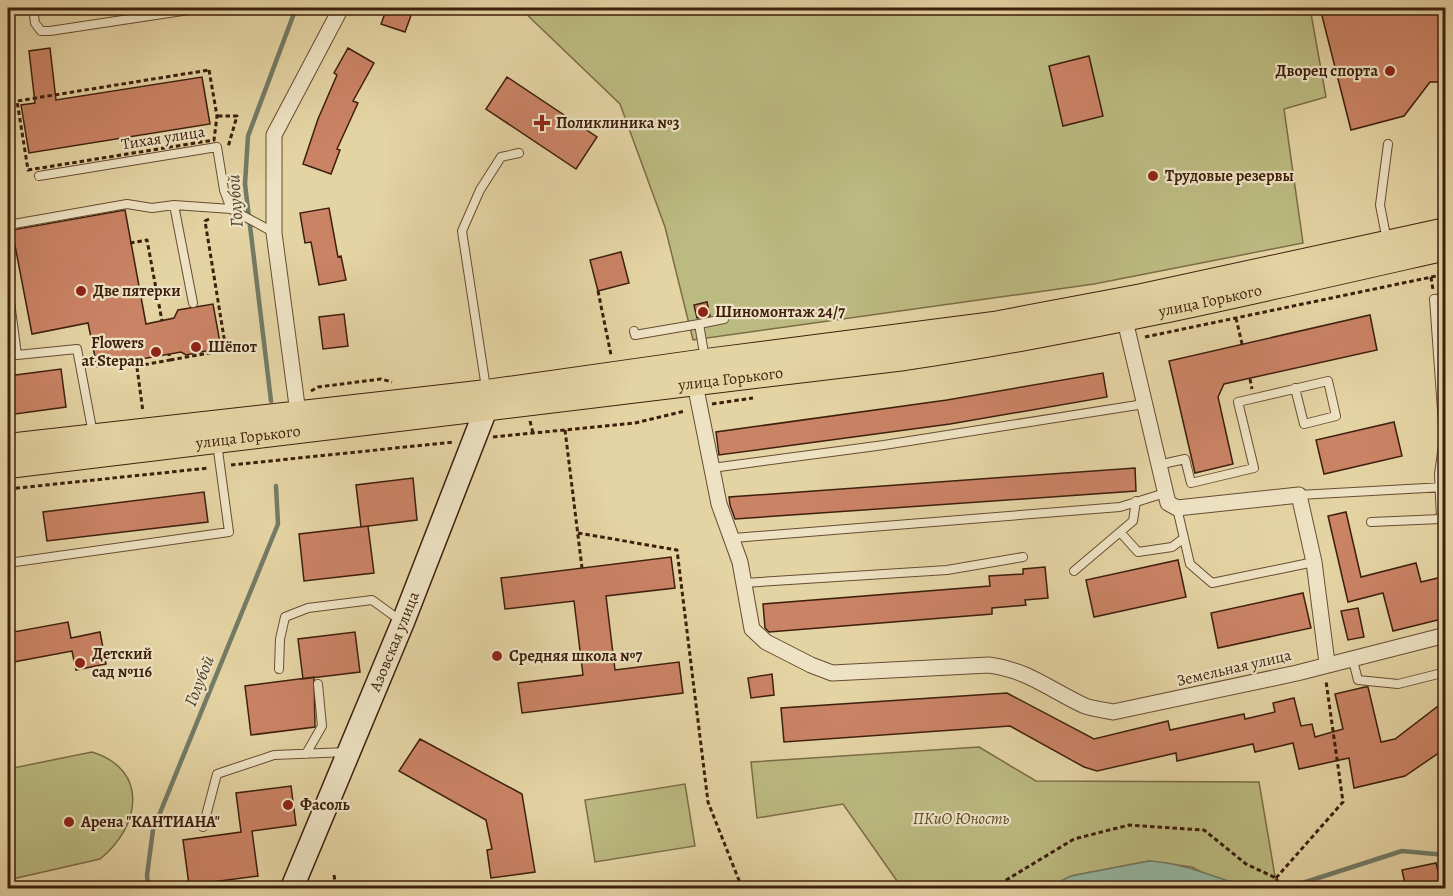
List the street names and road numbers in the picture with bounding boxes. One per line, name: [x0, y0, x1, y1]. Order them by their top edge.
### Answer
street label: Тихая улица: [120, 120, 207, 155]
street label: улица Горького: [1155, 279, 1264, 323]
street label: улица Горького: [676, 362, 784, 396]
street label: улица Горького: [194, 420, 302, 454]
street label: Азовская улица: [364, 588, 425, 696]
street label: Земельная улица: [1175, 644, 1294, 692]

